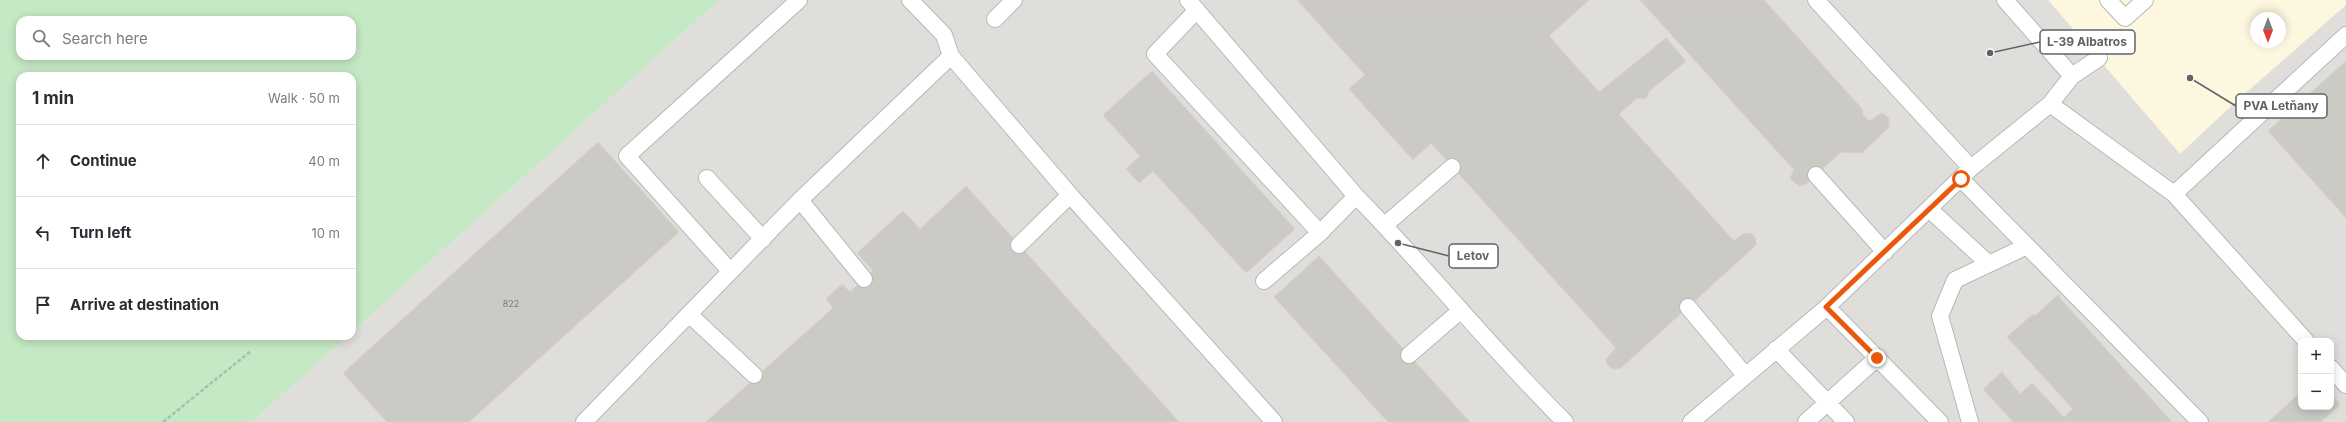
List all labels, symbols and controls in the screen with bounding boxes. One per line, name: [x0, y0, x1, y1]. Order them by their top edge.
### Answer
north arrow: [2250, 12, 2286, 48]
search box: [16, 16, 356, 60]
icon: search: [30, 27, 52, 49]
text: Search here: [62, 29, 148, 48]
callout: L-39 Albatros: [2040, 30, 2135, 54]
text: L-39 Albatros: [2047, 34, 2127, 49]
text: 1 min: [32, 88, 74, 108]
text: Walk · 50 m: [268, 90, 340, 106]
callout: PVA Letňany: [2236, 94, 2327, 118]
text: PVA Letňany: [2244, 98, 2319, 113]
icon: ahead: [32, 150, 54, 172]
text: Continue: [70, 151, 137, 170]
text: 40 m: [308, 153, 340, 169]
route start: [1952, 170, 1970, 188]
icon: left: [32, 222, 54, 244]
text: Turn left: [70, 223, 131, 242]
text: 10 m: [311, 225, 340, 241]
callout: Letov: [1449, 244, 1498, 268]
text: Letov: [1457, 248, 1489, 263]
icon: arrive: [32, 294, 54, 316]
text: Arrive at destination: [70, 295, 219, 314]
house number: 822: [503, 298, 519, 309]
map controls: [2298, 338, 2334, 410]
button: +: [2298, 338, 2334, 374]
route end: [1868, 349, 1886, 367]
button: −: [2298, 374, 2334, 410]

